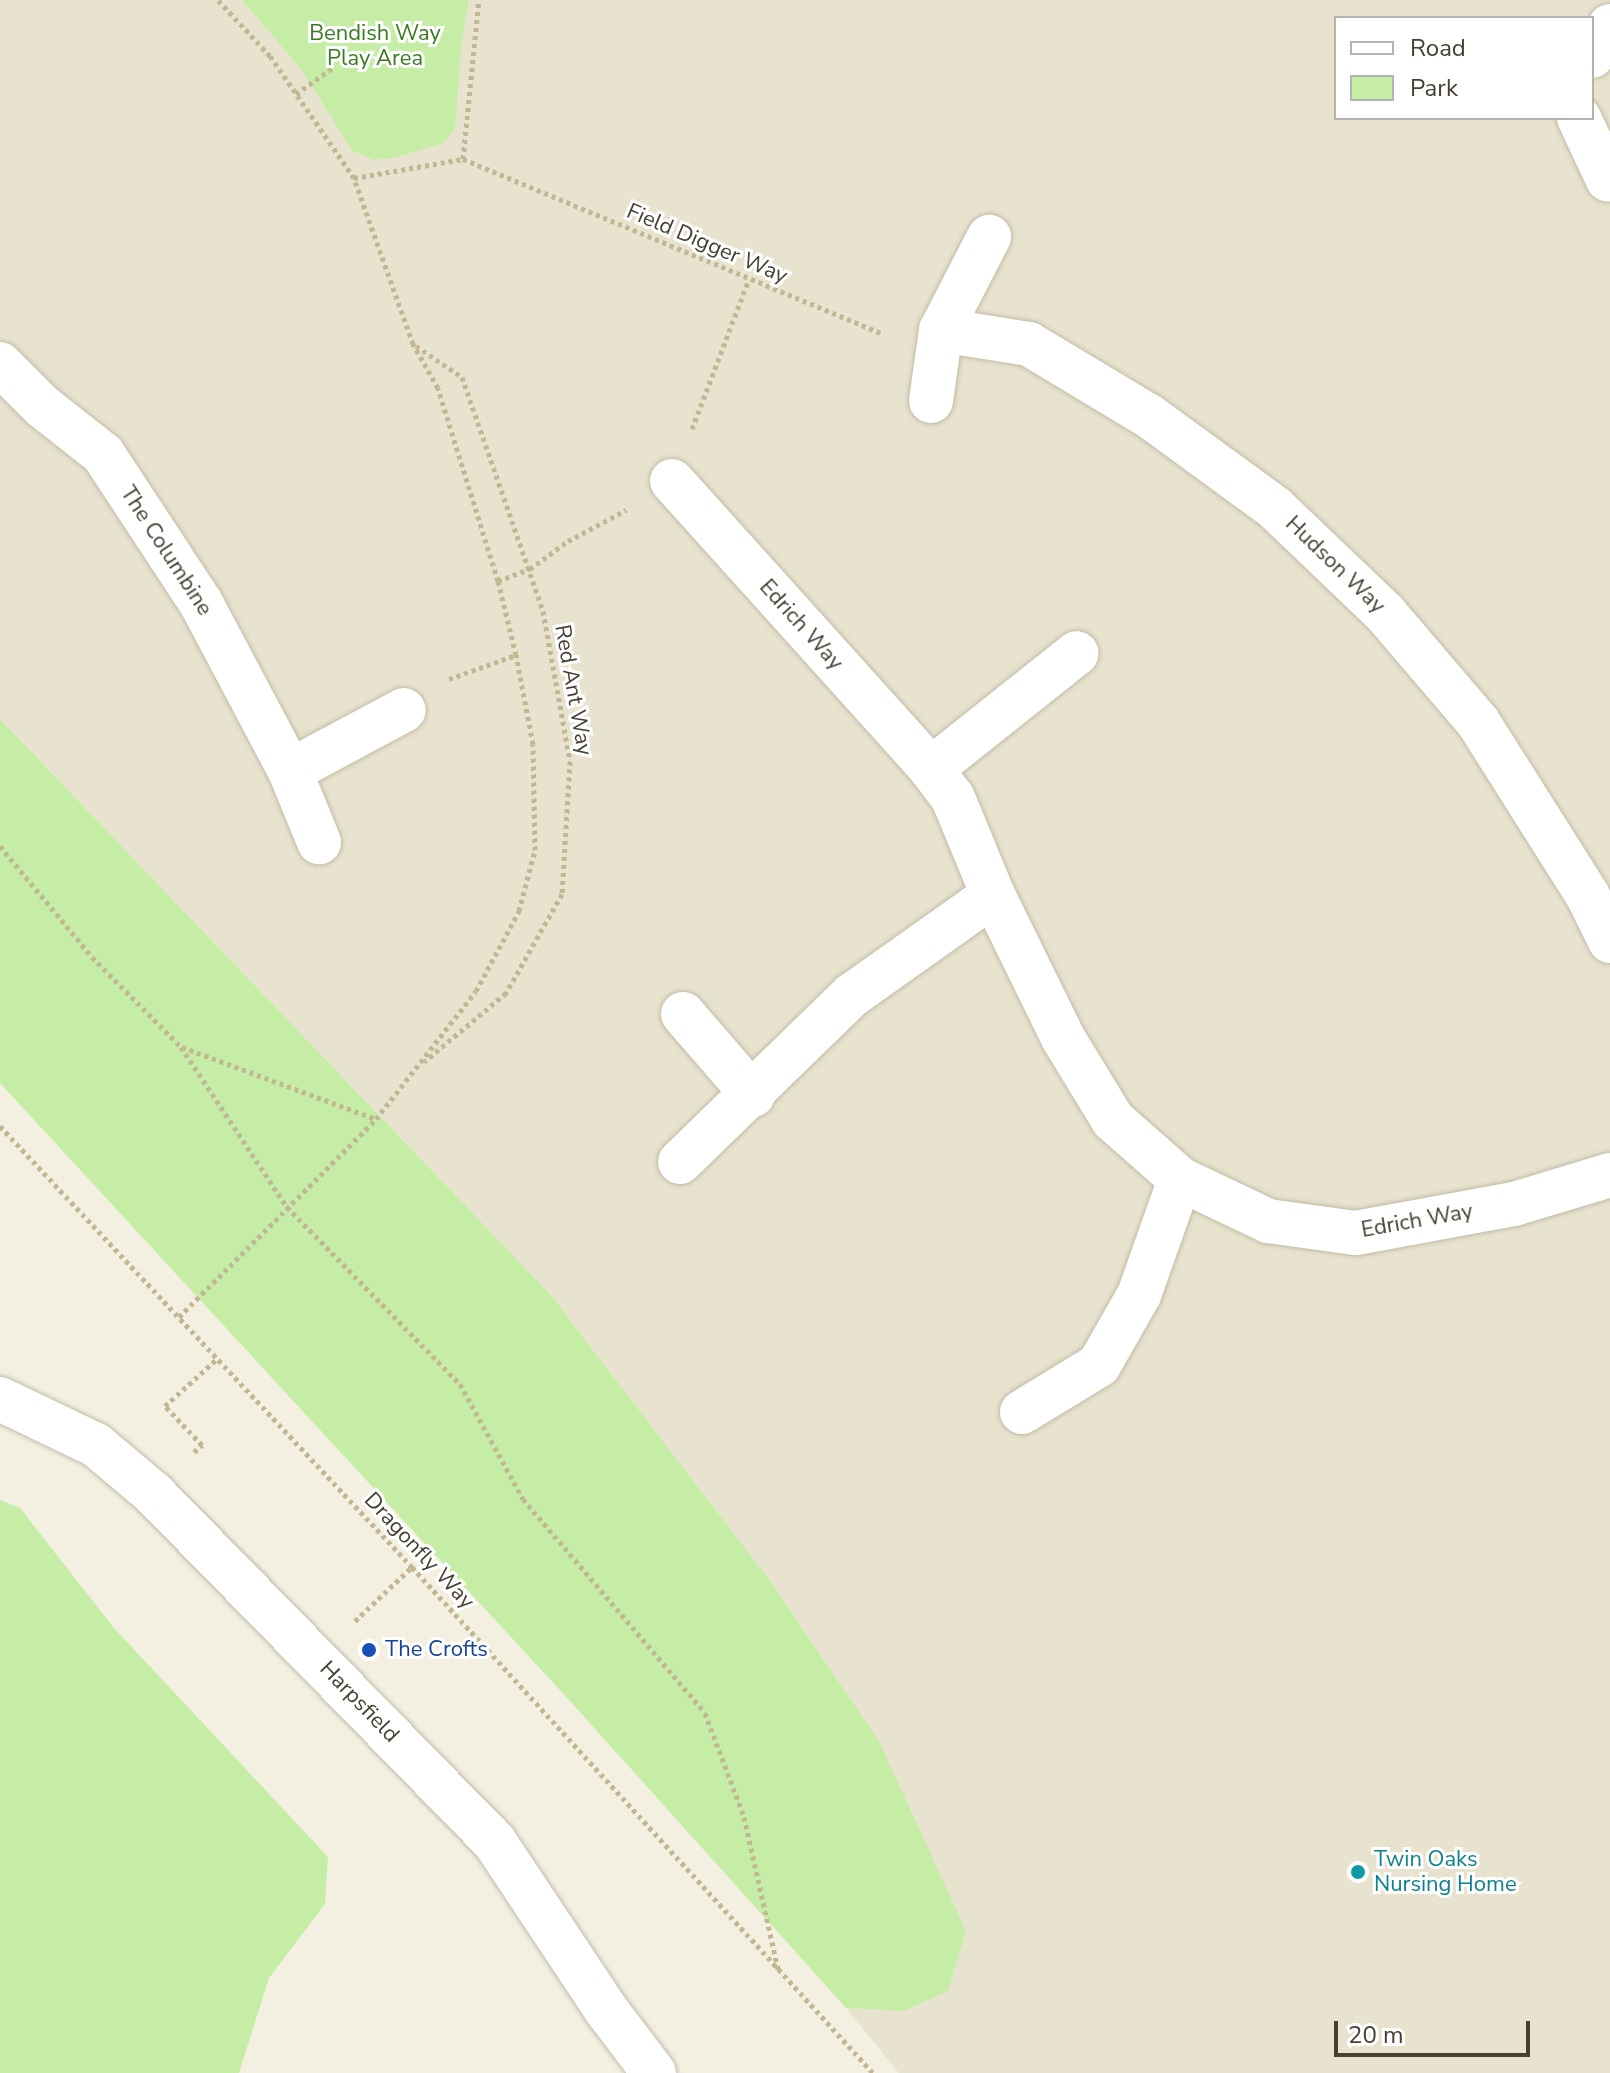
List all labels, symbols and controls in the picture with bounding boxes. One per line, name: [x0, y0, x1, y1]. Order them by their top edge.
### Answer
legend: [1334, 16, 1594, 120]
park label: Bendish Way Play Area: [309, 20, 441, 72]
text: Road: [1410, 32, 1466, 64]
text: Park: [1410, 72, 1458, 104]
street label: Field Digger Way: [623, 198, 791, 290]
street label: The Columbine: [114, 481, 218, 621]
street label: Hudson Way: [1280, 511, 1390, 619]
street label: Edrich Way: [753, 574, 849, 676]
street label: Red Ant Way: [549, 623, 597, 757]
street label: Edrich Way: [1359, 1198, 1475, 1244]
street label: Dragonfly Way: [358, 1487, 480, 1615]
place label: The Crofts: [385, 1637, 488, 1663]
marker: The Crofts: [360, 1641, 378, 1659]
street label: Harpsfield: [314, 1656, 404, 1748]
place label: Twin Oaks Nursing Home: [1374, 1846, 1517, 1898]
marker: Twin Oaks Nursing Home: [1349, 1863, 1367, 1881]
scale bar: [1338, 2005, 1534, 2055]
text: 20 m: [1348, 2019, 1404, 2051]

